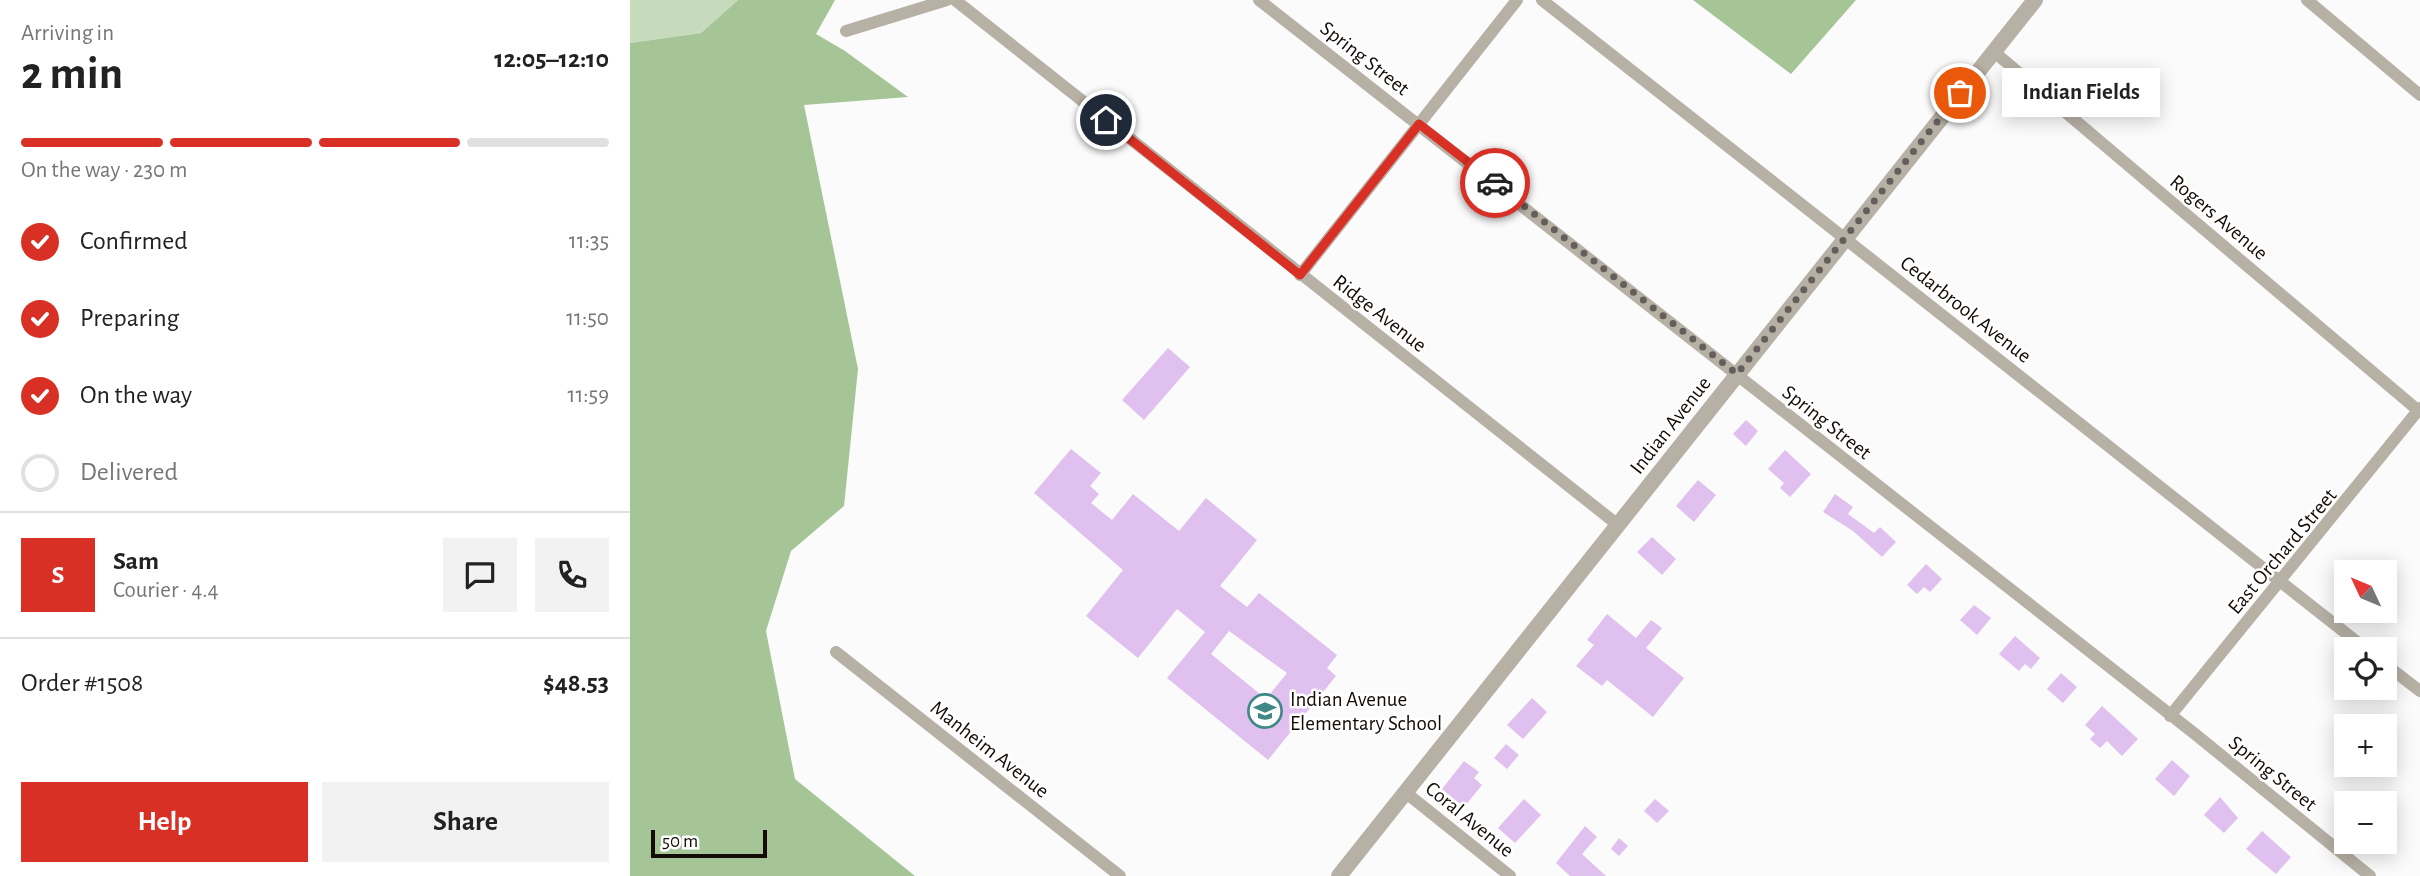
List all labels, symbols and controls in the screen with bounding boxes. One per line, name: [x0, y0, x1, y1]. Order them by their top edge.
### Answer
street label: Spring Street: [1316, 17, 1413, 100]
text: Arriving in: [21, 22, 114, 45]
text: 12:05–12:10: [494, 46, 609, 72]
text: 2 min: [21, 51, 123, 97]
pin: [1930, 63, 1990, 123]
callout: Indian Fields: [2002, 68, 2160, 118]
icon: bag: [1941, 74, 1979, 112]
text: Indian Fields: [2022, 81, 2140, 104]
pin: [1076, 90, 1136, 150]
icon: home: [1087, 101, 1125, 139]
courier: [1460, 148, 1530, 218]
text: On the way · 230 m: [21, 159, 187, 182]
icon: car: [1476, 164, 1514, 202]
street label: Rogers Avenue: [2166, 171, 2272, 264]
icon: check: [21, 223, 59, 261]
text: Confirmed: [80, 228, 188, 254]
text: 11:35: [569, 230, 609, 253]
street label: Cedarbrook Avenue: [1896, 252, 2035, 367]
street label: Ridge Avenue: [1329, 271, 1430, 356]
icon: check: [21, 300, 59, 338]
text: Preparing: [80, 305, 179, 331]
text: 11:50: [566, 307, 609, 330]
street label: Indian Avenue: [1626, 373, 1715, 478]
icon: check: [21, 377, 59, 415]
street label: Spring Street: [1778, 381, 1875, 464]
text: On the way: [80, 382, 192, 408]
text: 11:59: [567, 384, 609, 407]
text: Delivered: [80, 459, 178, 485]
street label: East Orchard Street: [2224, 484, 2341, 618]
button: chat: [443, 538, 517, 612]
button: phone: [535, 538, 609, 612]
text: Sam: [113, 548, 159, 574]
north arrow: [2334, 560, 2398, 623]
map controls: [2334, 560, 2397, 854]
text: S: [52, 562, 64, 588]
text: Courier · 4.4: [113, 579, 219, 602]
button: locate: [2334, 637, 2397, 700]
text: Order #1508: [21, 670, 143, 696]
text: $48.53: [543, 670, 609, 696]
place label: Indian Avenue Elementary School: [1290, 689, 1442, 734]
school or university icon: Indian Avenue Elementary School: [1246, 692, 1284, 730]
street label: Manheim Avenue: [927, 697, 1053, 802]
button: +: [2334, 714, 2397, 777]
street label: Spring Street: [2225, 732, 2321, 815]
street label: Coral Avenue: [1422, 778, 1518, 861]
button: Help: [21, 782, 308, 862]
button: Share: [322, 782, 609, 862]
button: −: [2334, 791, 2397, 854]
scale bar: [651, 827, 766, 859]
text: 50 m: [662, 832, 698, 851]

